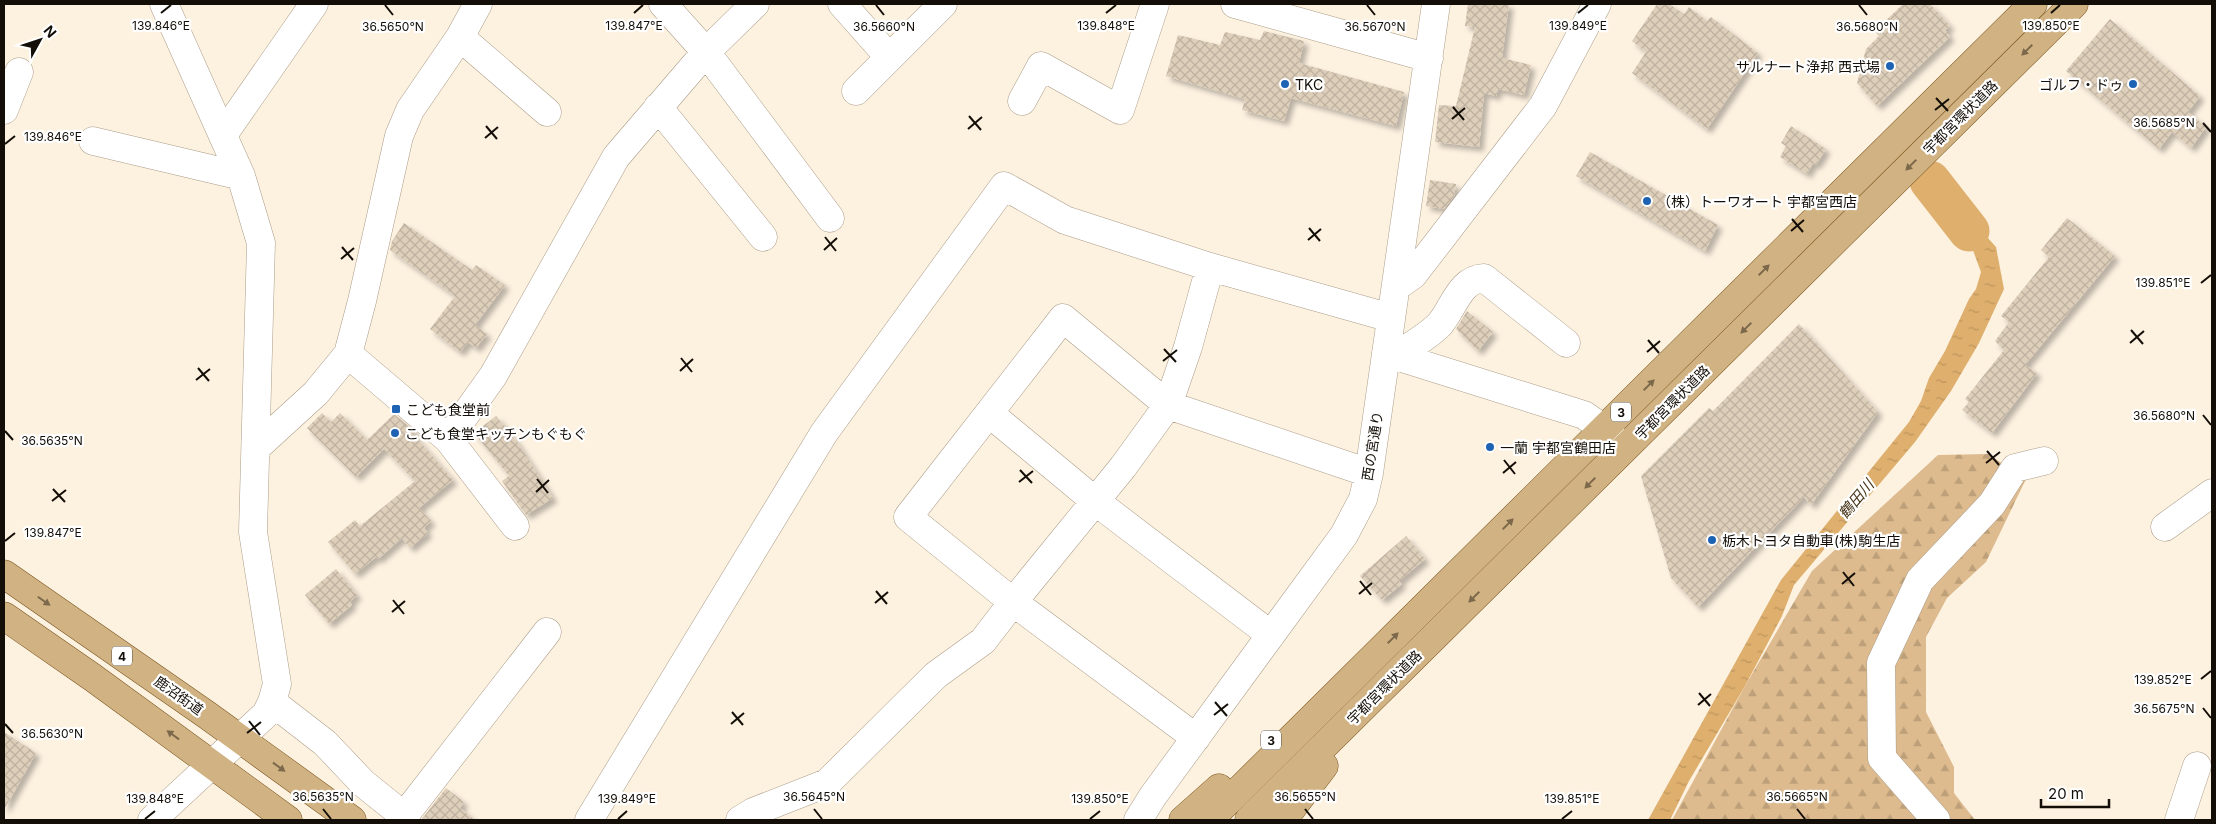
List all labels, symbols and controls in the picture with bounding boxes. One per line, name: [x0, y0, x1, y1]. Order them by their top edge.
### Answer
north arrow: [15, 15, 65, 65]
text: 139.846°E: [132, 18, 190, 33]
text: 139.847°E: [605, 18, 663, 33]
text: 139.848°E: [1077, 18, 1135, 33]
text: 139.849°E: [1549, 18, 1607, 33]
text: 139.850°E: [2022, 18, 2080, 33]
text: 36.5650°N: [362, 19, 424, 34]
text: 36.5660°N: [853, 19, 915, 34]
text: 36.5670°N: [1344, 19, 1406, 34]
text: 36.5680°N: [1836, 19, 1898, 34]
text: N: [40, 22, 60, 41]
one-way arrow: [2021, 44, 2033, 56]
place label: サルナート浄邦 西式場: [1736, 58, 1880, 75]
marker: サルナート浄邦 西式場: [1884, 60, 1896, 72]
place label: TKC: [1295, 76, 1323, 93]
street label: 宇都宮環状道路: [1919, 76, 2001, 158]
place label: ゴルフ・ドゥ: [2039, 76, 2123, 93]
marker: TKC: [1279, 78, 1291, 90]
marker: ゴルフ・ドゥ: [2127, 78, 2139, 90]
text: 36.5685°N: [2133, 115, 2195, 130]
text: 139.846°E: [24, 129, 82, 144]
one-way arrow: [1905, 159, 1917, 171]
place label: （株）トーワオート 宇都宮西店: [1657, 193, 1857, 210]
marker: （株）トーワオート 宇都宮西店: [1641, 195, 1653, 207]
one-way arrow: [1758, 265, 1770, 277]
text: 139.851°E: [2136, 275, 2190, 290]
one-way arrow: [1740, 322, 1752, 334]
street label: 宇都宮環状道路: [1631, 361, 1713, 443]
one-way arrow: [1642, 379, 1654, 391]
place label: こども食堂前: [406, 401, 490, 418]
road number: 3: [1611, 402, 1631, 422]
marker: こども食堂前: [390, 403, 402, 415]
text: 36.5680°N: [2133, 408, 2195, 423]
street label: 西の宮通り: [1358, 410, 1386, 482]
place label: こども食堂キッチンもぐもぐ: [405, 425, 587, 442]
marker: こども食堂キッチンもぐもぐ: [389, 427, 401, 439]
text: 36.5635°N: [21, 433, 83, 448]
place label: 一蘭 宇都宮鶴田店: [1500, 439, 1616, 456]
marker: 一蘭 宇都宮鶴田店: [1484, 441, 1496, 453]
water label: 鶴田川: [1834, 474, 1879, 522]
one-way arrow: [1584, 477, 1596, 489]
one-way arrow: [1502, 518, 1514, 530]
text: 139.847°E: [24, 525, 82, 540]
place label: 栃木トヨタ自動車(株)駒生店: [1722, 532, 1900, 549]
marker: 栃木トヨタ自動車(株)駒生店: [1706, 534, 1718, 546]
one-way arrow: [1469, 591, 1481, 603]
one-way arrow: [37, 596, 51, 606]
one-way arrow: [1387, 632, 1399, 644]
road number: 4: [112, 646, 132, 666]
street label: 宇都宮環状道路: [1343, 646, 1425, 728]
street label: 鹿沼街道: [151, 672, 207, 718]
text: 139.852°E: [2134, 672, 2192, 687]
text: 36.5675°N: [2134, 701, 2194, 716]
text: 36.5630°N: [21, 726, 83, 741]
one-way arrow: [166, 730, 180, 740]
road number: 3: [1261, 730, 1281, 750]
one-way arrow: [272, 762, 286, 772]
scale bar: [2041, 776, 2108, 808]
text: 20 m: [2048, 784, 2084, 803]
text: 36.5635°N: [292, 789, 354, 804]
text: 36.5645°N: [783, 789, 845, 804]
text: 36.5655°N: [1274, 789, 1336, 804]
text: 36.5665°N: [1766, 789, 1828, 804]
text: 139.848°E: [126, 791, 184, 806]
text: 139.849°E: [598, 791, 656, 806]
text: 139.850°E: [1071, 791, 1129, 806]
text: 139.851°E: [1545, 791, 1599, 806]

